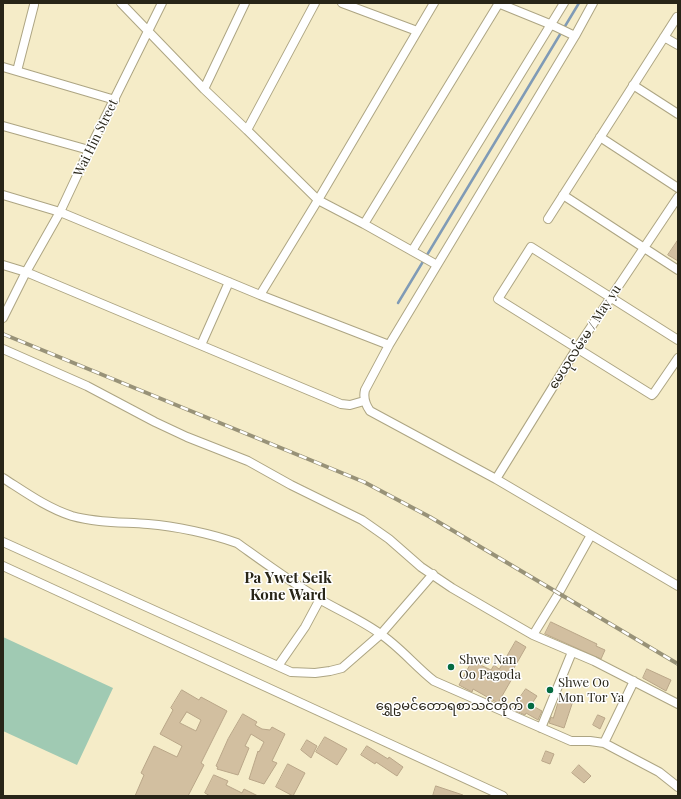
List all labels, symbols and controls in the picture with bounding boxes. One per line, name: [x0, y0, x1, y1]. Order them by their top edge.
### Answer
street label: Wai Hin Street: [71, 97, 121, 179]
street label: မေယုလမ်းမ / May yu: [545, 282, 625, 392]
district label: Pa Ywet Seik Kone Ward: [244, 569, 332, 604]
place label: Shwe Nan Oo Pagoda: [459, 652, 521, 683]
marker: Shwe Nan Oo Pagoda: [446, 662, 456, 672]
place label: Shwe Oo Mon Tor Ya: [558, 675, 624, 706]
marker: Shwe Oo Mon Tor Ya: [545, 685, 555, 695]
place label: ရွှေဥမင်တောရစာသင်တိုက်: [376, 698, 523, 714]
marker: ရွှေဥမင်တောရစာသင်တိုက်: [526, 701, 536, 711]

